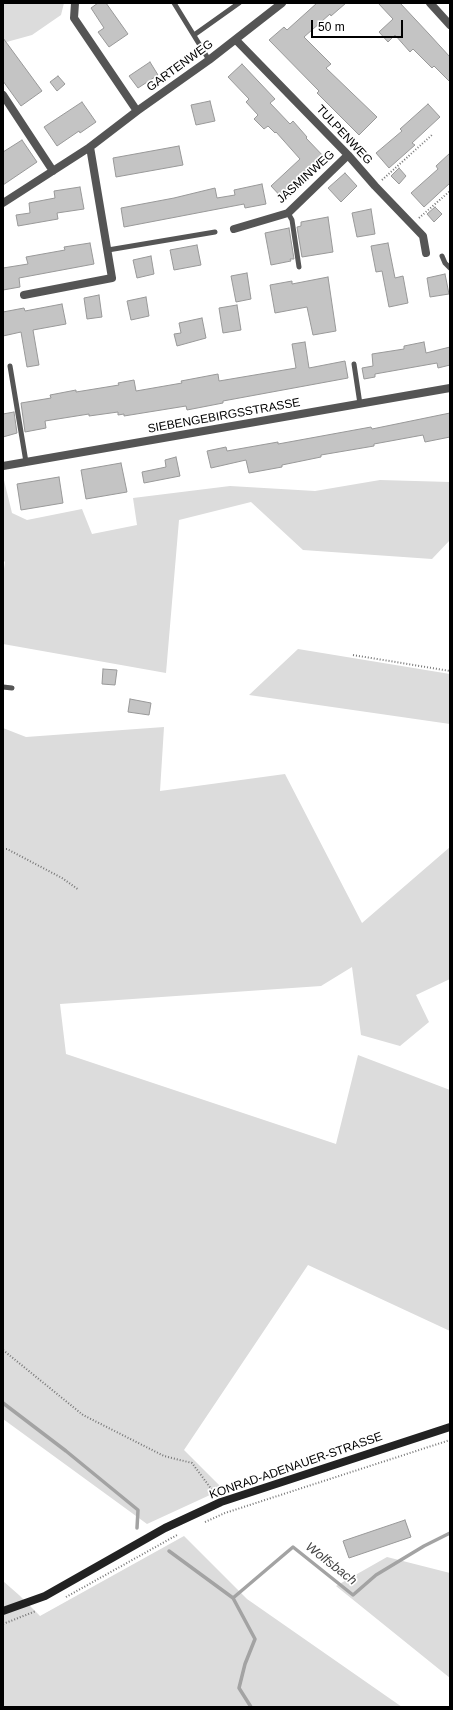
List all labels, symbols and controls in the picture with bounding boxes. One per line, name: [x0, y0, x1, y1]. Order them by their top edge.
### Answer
scale bar: [313, 12, 405, 38]
text: 50 m: [318, 20, 345, 34]
street label: GARTENWEG: [144, 37, 216, 95]
street label: TULPENWEG: [313, 102, 375, 168]
street label: JASMINWEG: [274, 147, 338, 207]
street label: SIEBENGEBIRGSSTRASSE: [147, 395, 301, 437]
street label: KONRAD-ADENAUER-STRASSE: [208, 1430, 384, 1502]
water label: Wolfsbach: [302, 1539, 360, 1589]

